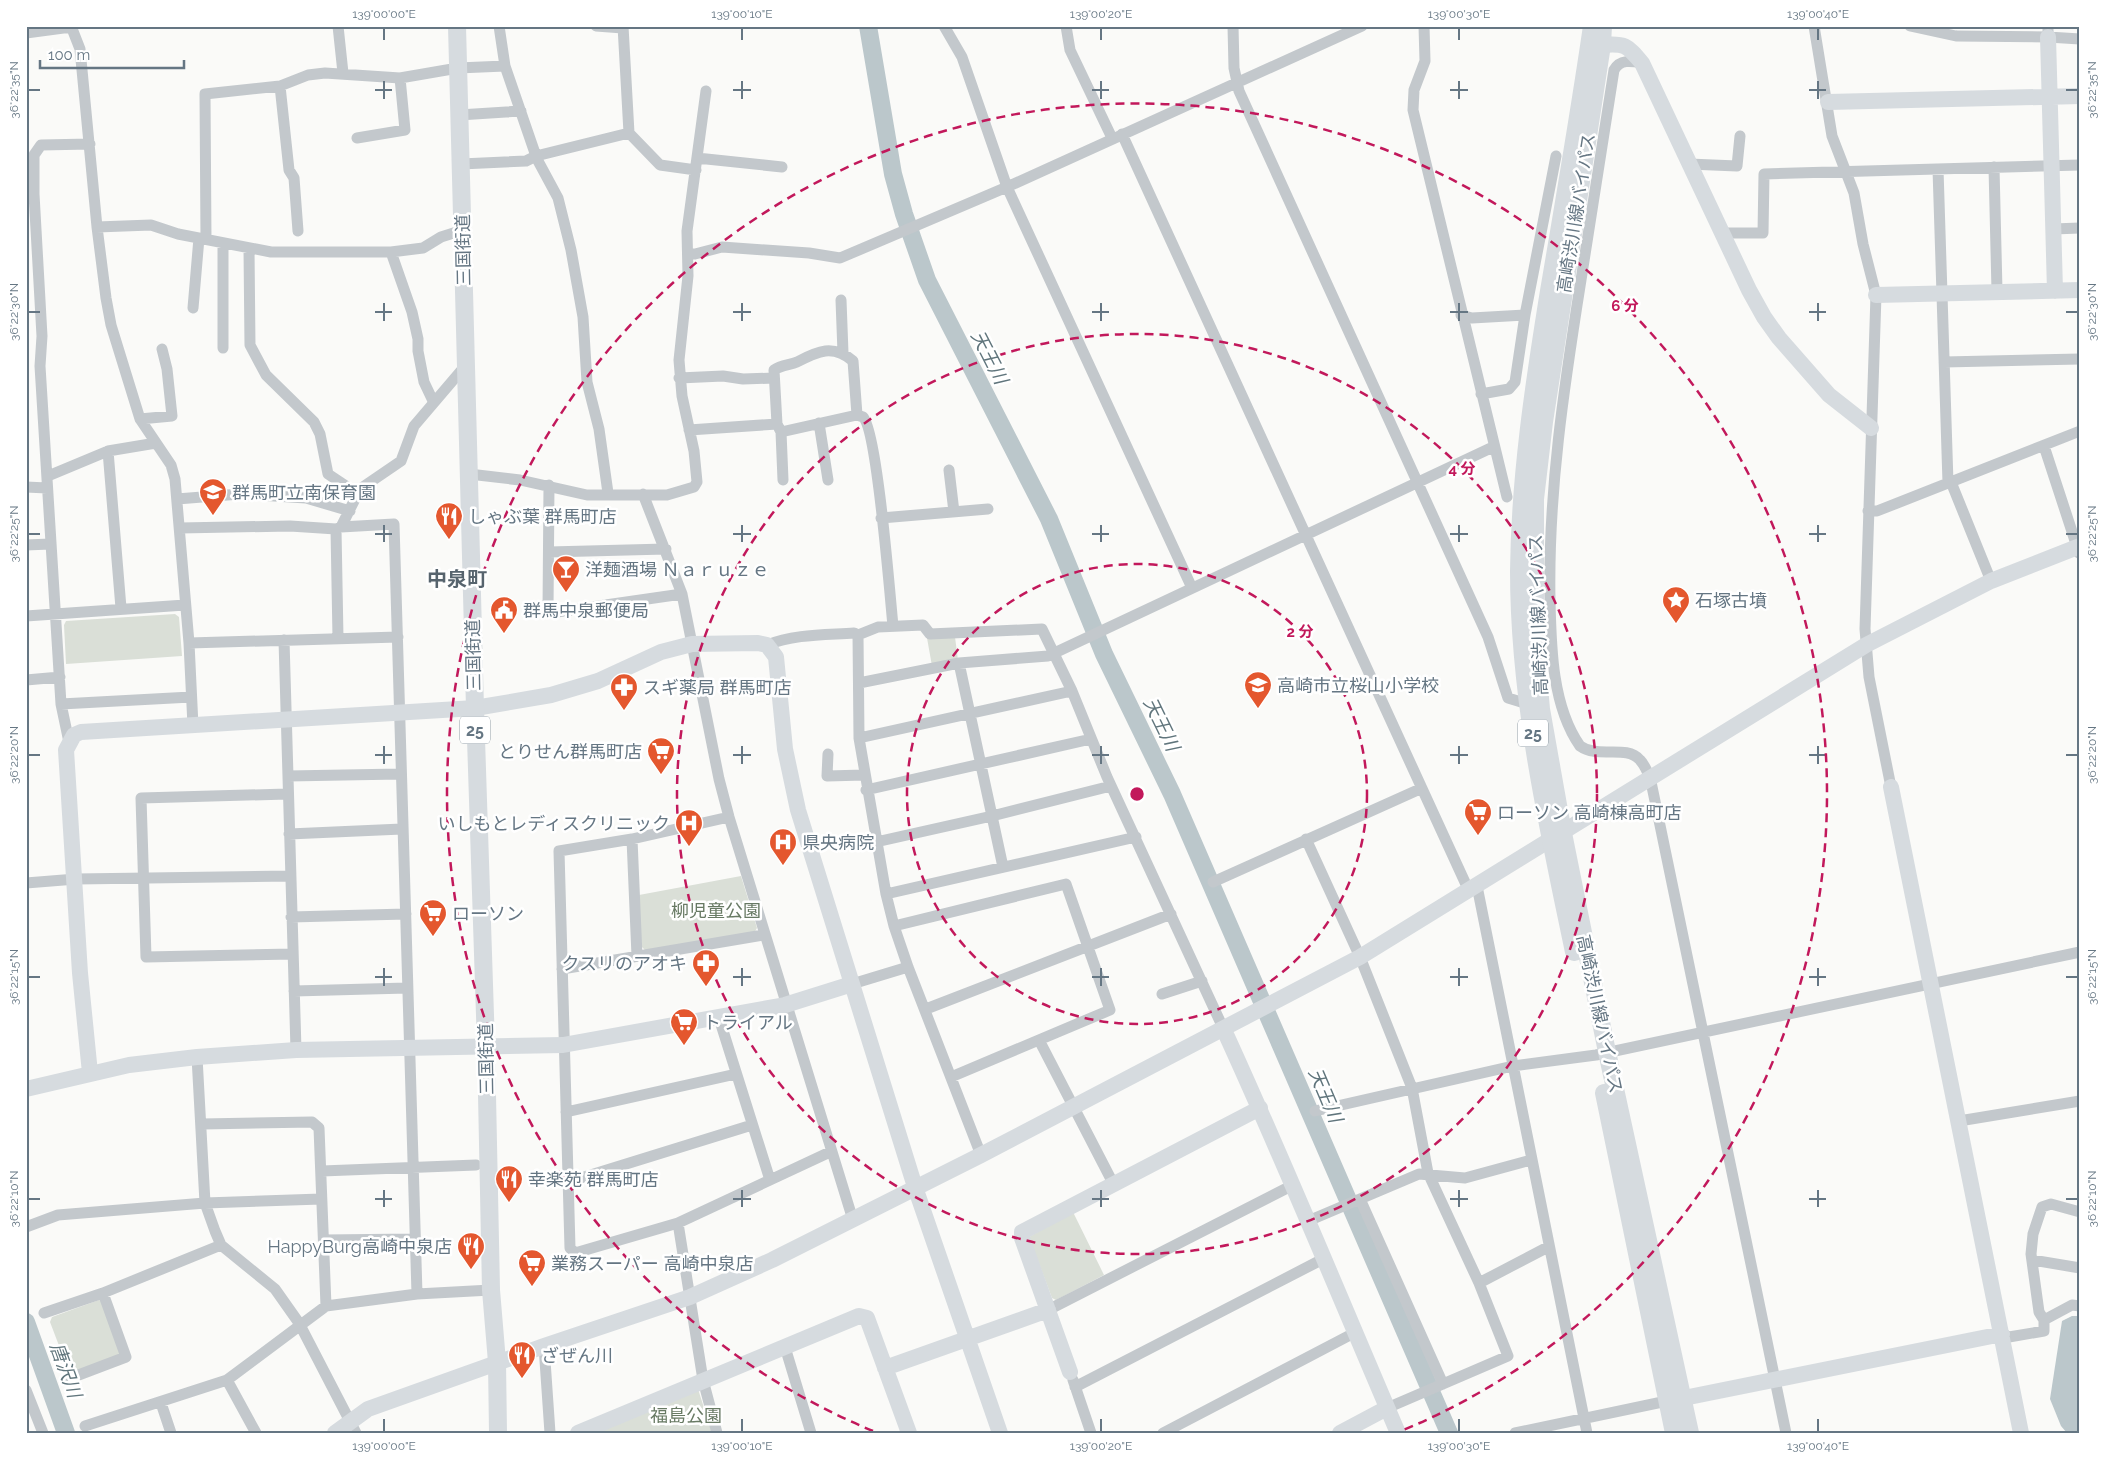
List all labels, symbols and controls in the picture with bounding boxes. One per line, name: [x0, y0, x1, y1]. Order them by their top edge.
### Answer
text: 139°00'00"E: [352, 7, 416, 21]
text: 139°00'10"E: [711, 7, 773, 21]
text: 139°00'20"E: [1070, 7, 1132, 21]
text: 139°00'30"E: [1428, 7, 1490, 21]
text: 139°00'40"E: [1787, 7, 1849, 21]
scale bar: [40, 38, 184, 70]
text: 100 m: [48, 46, 90, 64]
text: 36°22'35"N: [7, 61, 21, 119]
text: 36°22'35"N: [2085, 61, 2099, 119]
street label: 高崎渋川線バイパス: [1553, 132, 1599, 294]
street label: 三国街道: [452, 214, 474, 286]
text: 36°22'30"N: [7, 283, 21, 341]
text: 36°22'30"N: [2085, 283, 2099, 341]
text: 6 分: [1611, 297, 1639, 315]
water label: 天王川: [967, 327, 1014, 389]
text: 4 分: [1448, 460, 1476, 478]
school or university icon: 群馬町立南保育園: [198, 477, 228, 516]
place label: 群馬町立南保育園: [232, 482, 376, 503]
restaurant icon: しゃぶ葉 群馬町店: [434, 501, 464, 540]
text: 36°22'25"N: [7, 505, 21, 563]
text: 36°22'25"N: [2085, 505, 2099, 563]
place label: しゃぶ葉 群馬町店: [468, 506, 617, 527]
street label: 高崎渋川線バイパス: [1525, 534, 1551, 696]
bar icon: 洋麺酒場 Ｎａｒｕｚｅ: [551, 554, 581, 593]
place label: 洋麺酒場 Ｎａｒｕｚｅ: [585, 559, 770, 580]
district label: 中泉町: [427, 567, 487, 591]
place icon: 石塚古墳: [1661, 585, 1691, 624]
place label: 石塚古墳: [1695, 590, 1767, 611]
public building icon: 群馬中泉郵便局: [489, 595, 519, 634]
place label: 群馬中泉郵便局: [523, 600, 649, 621]
street label: 三国街道: [462, 619, 484, 691]
text: 2 分: [1286, 623, 1314, 641]
school or university icon: 高崎市立桜山小学校: [1243, 670, 1273, 709]
pharmacy icon: スギ薬局 群馬町店: [609, 672, 639, 711]
place label: 高崎市立桜山小学校: [1277, 675, 1439, 696]
place label: スギ薬局 群馬町店: [643, 677, 792, 698]
water label: 天王川: [1140, 694, 1185, 756]
road number: 25: [460, 716, 490, 744]
road number: 25: [1518, 720, 1548, 746]
text: 36°22'20"N: [7, 726, 21, 784]
text: 36°22'20"N: [2085, 726, 2099, 784]
supermarket icon: とりせん群馬町店: [646, 736, 676, 775]
place label: とりせん群馬町店: [498, 741, 642, 762]
centre of rings: [1128, 785, 1146, 803]
supermarket icon: ローソン 高崎棟高町店: [1463, 797, 1493, 836]
place label: ローソン 高崎棟高町店: [1497, 802, 1682, 823]
hospital icon: いしもとレディスクリニック: [674, 808, 704, 847]
place label: いしもとレディスクリニック: [438, 813, 670, 834]
hospital icon: 県央病院: [768, 827, 798, 866]
place label: 県央病院: [802, 832, 874, 853]
supermarket icon: ローソン: [418, 898, 448, 937]
park label: 柳児童公園: [671, 900, 761, 921]
place label: ローソン: [452, 903, 524, 924]
street label: 高崎渋川線バイパス: [1573, 933, 1627, 1095]
pharmacy icon: クスリのアオキ: [691, 948, 721, 987]
text: 36°22'15"N: [7, 949, 21, 1005]
text: 36°22'15"N: [2085, 949, 2099, 1005]
place label: クスリのアオキ: [562, 953, 687, 974]
supermarket icon: トライアル: [669, 1007, 699, 1046]
place label: トライアル: [703, 1012, 793, 1033]
street label: 三国街道: [475, 1023, 497, 1095]
water label: 天王川: [1305, 1064, 1348, 1127]
restaurant icon: 幸楽苑 群馬町店: [494, 1164, 524, 1203]
place label: 幸楽苑 群馬町店: [528, 1169, 659, 1190]
text: 36°22'10"N: [7, 1171, 21, 1227]
text: 36°22'10"N: [2085, 1171, 2099, 1227]
restaurant icon: HappyBurg高崎中泉店: [456, 1231, 486, 1270]
place label: HappyBurg高崎中泉店: [267, 1236, 452, 1257]
supermarket icon: 業務スーパー 高崎中泉店: [517, 1248, 547, 1287]
place label: 業務スーパー 高崎中泉店: [551, 1253, 753, 1274]
water label: 唐沢川: [46, 1339, 87, 1402]
restaurant icon: ざぜん川: [507, 1340, 537, 1379]
place label: ざぜん川: [541, 1345, 613, 1366]
park label: 福島公園: [650, 1405, 722, 1426]
text: 139°00'00"E: [352, 1439, 416, 1453]
text: 139°00'10"E: [711, 1439, 773, 1453]
text: 139°00'20"E: [1070, 1439, 1132, 1453]
text: 139°00'30"E: [1428, 1439, 1490, 1453]
text: 139°00'40"E: [1787, 1439, 1849, 1453]

